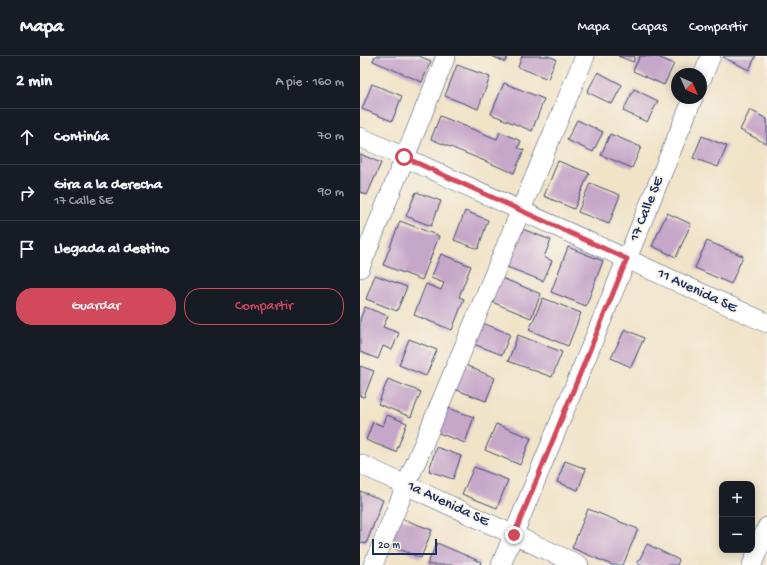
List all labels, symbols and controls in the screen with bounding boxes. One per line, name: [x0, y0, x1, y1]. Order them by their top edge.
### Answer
text: Mapa: [20, 16, 64, 39]
text: Mapa: [578, 19, 610, 36]
text: Capas: [632, 19, 667, 36]
text: Compartir: [689, 19, 747, 36]
north arrow: [671, 68, 707, 104]
text: 2 min: [16, 72, 52, 92]
text: A pie · 160 m: [276, 75, 344, 90]
icon: ahead: [16, 126, 38, 148]
text: Continúa: [54, 128, 109, 146]
text: 70 m: [318, 129, 344, 144]
route start: [395, 148, 413, 166]
street label: 17 Calle SE: [626, 173, 668, 245]
text: Gira a la derecha: [54, 176, 162, 194]
icon: right: [16, 182, 38, 204]
text: 90 m: [318, 185, 344, 200]
text: 17 Calle SE: [54, 194, 113, 209]
icon: arrive: [16, 238, 38, 260]
text: Llegada al destino: [54, 240, 170, 258]
street label: 11 Avenida SE: [653, 264, 740, 318]
button: Guardar: [16, 288, 176, 325]
button: Compartir: [184, 288, 344, 325]
street label: 1a Avenida SE: [403, 477, 492, 531]
map controls: [719, 481, 755, 553]
button: +: [719, 481, 755, 517]
button: −: [719, 517, 755, 553]
route end: [505, 526, 523, 544]
scale bar: [372, 537, 437, 556]
text: 20 m: [378, 540, 400, 552]

